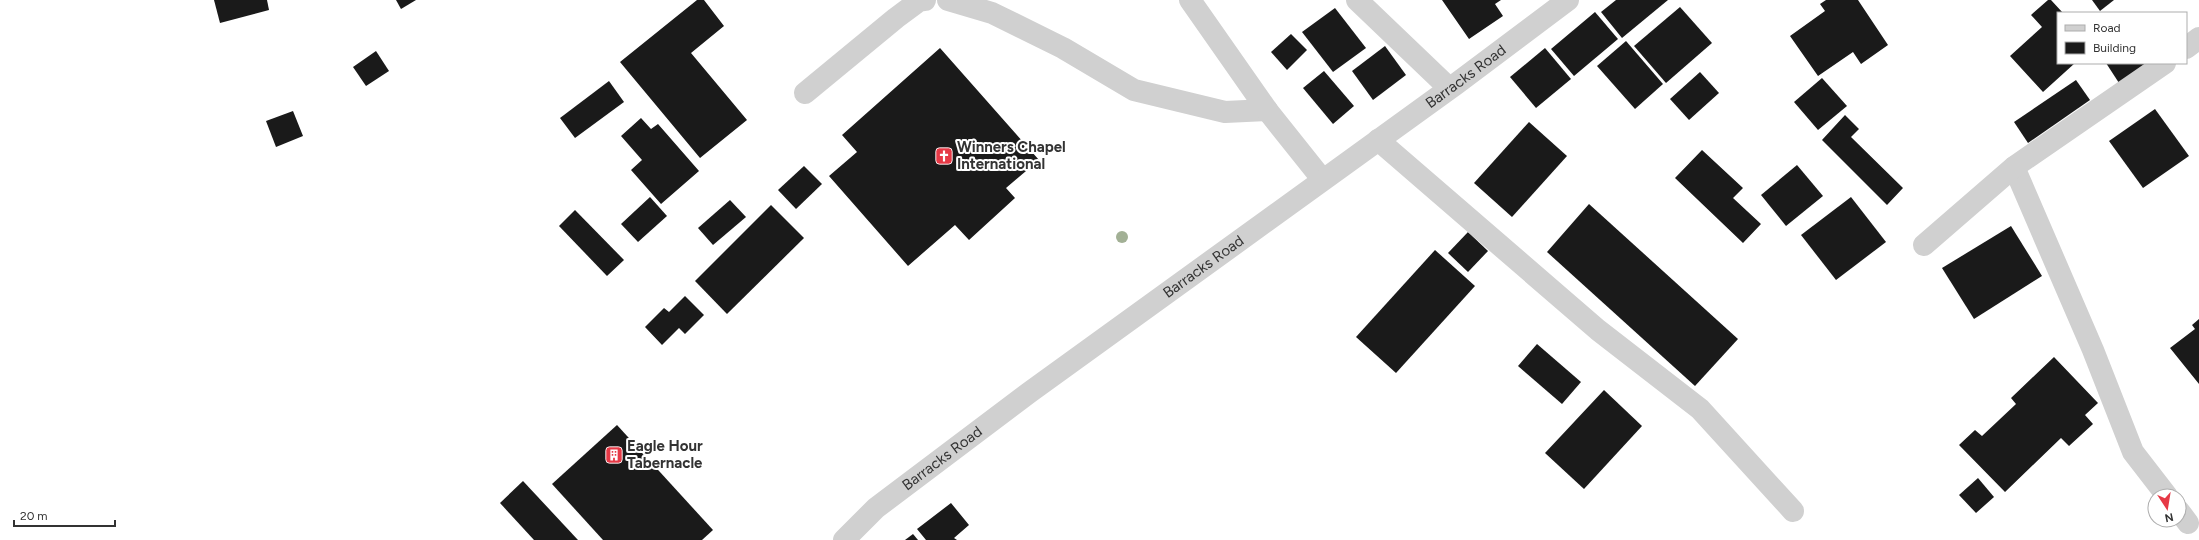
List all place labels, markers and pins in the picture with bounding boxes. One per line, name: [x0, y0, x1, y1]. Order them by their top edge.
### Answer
place label: Winners Chapel International: [957, 138, 1066, 173]
church icon: Winners Chapel International: [934, 146, 954, 166]
place label: Eagle Hour Tabernacle: [627, 437, 703, 472]
building icon: Eagle Hour Tabernacle: [604, 445, 624, 465]

